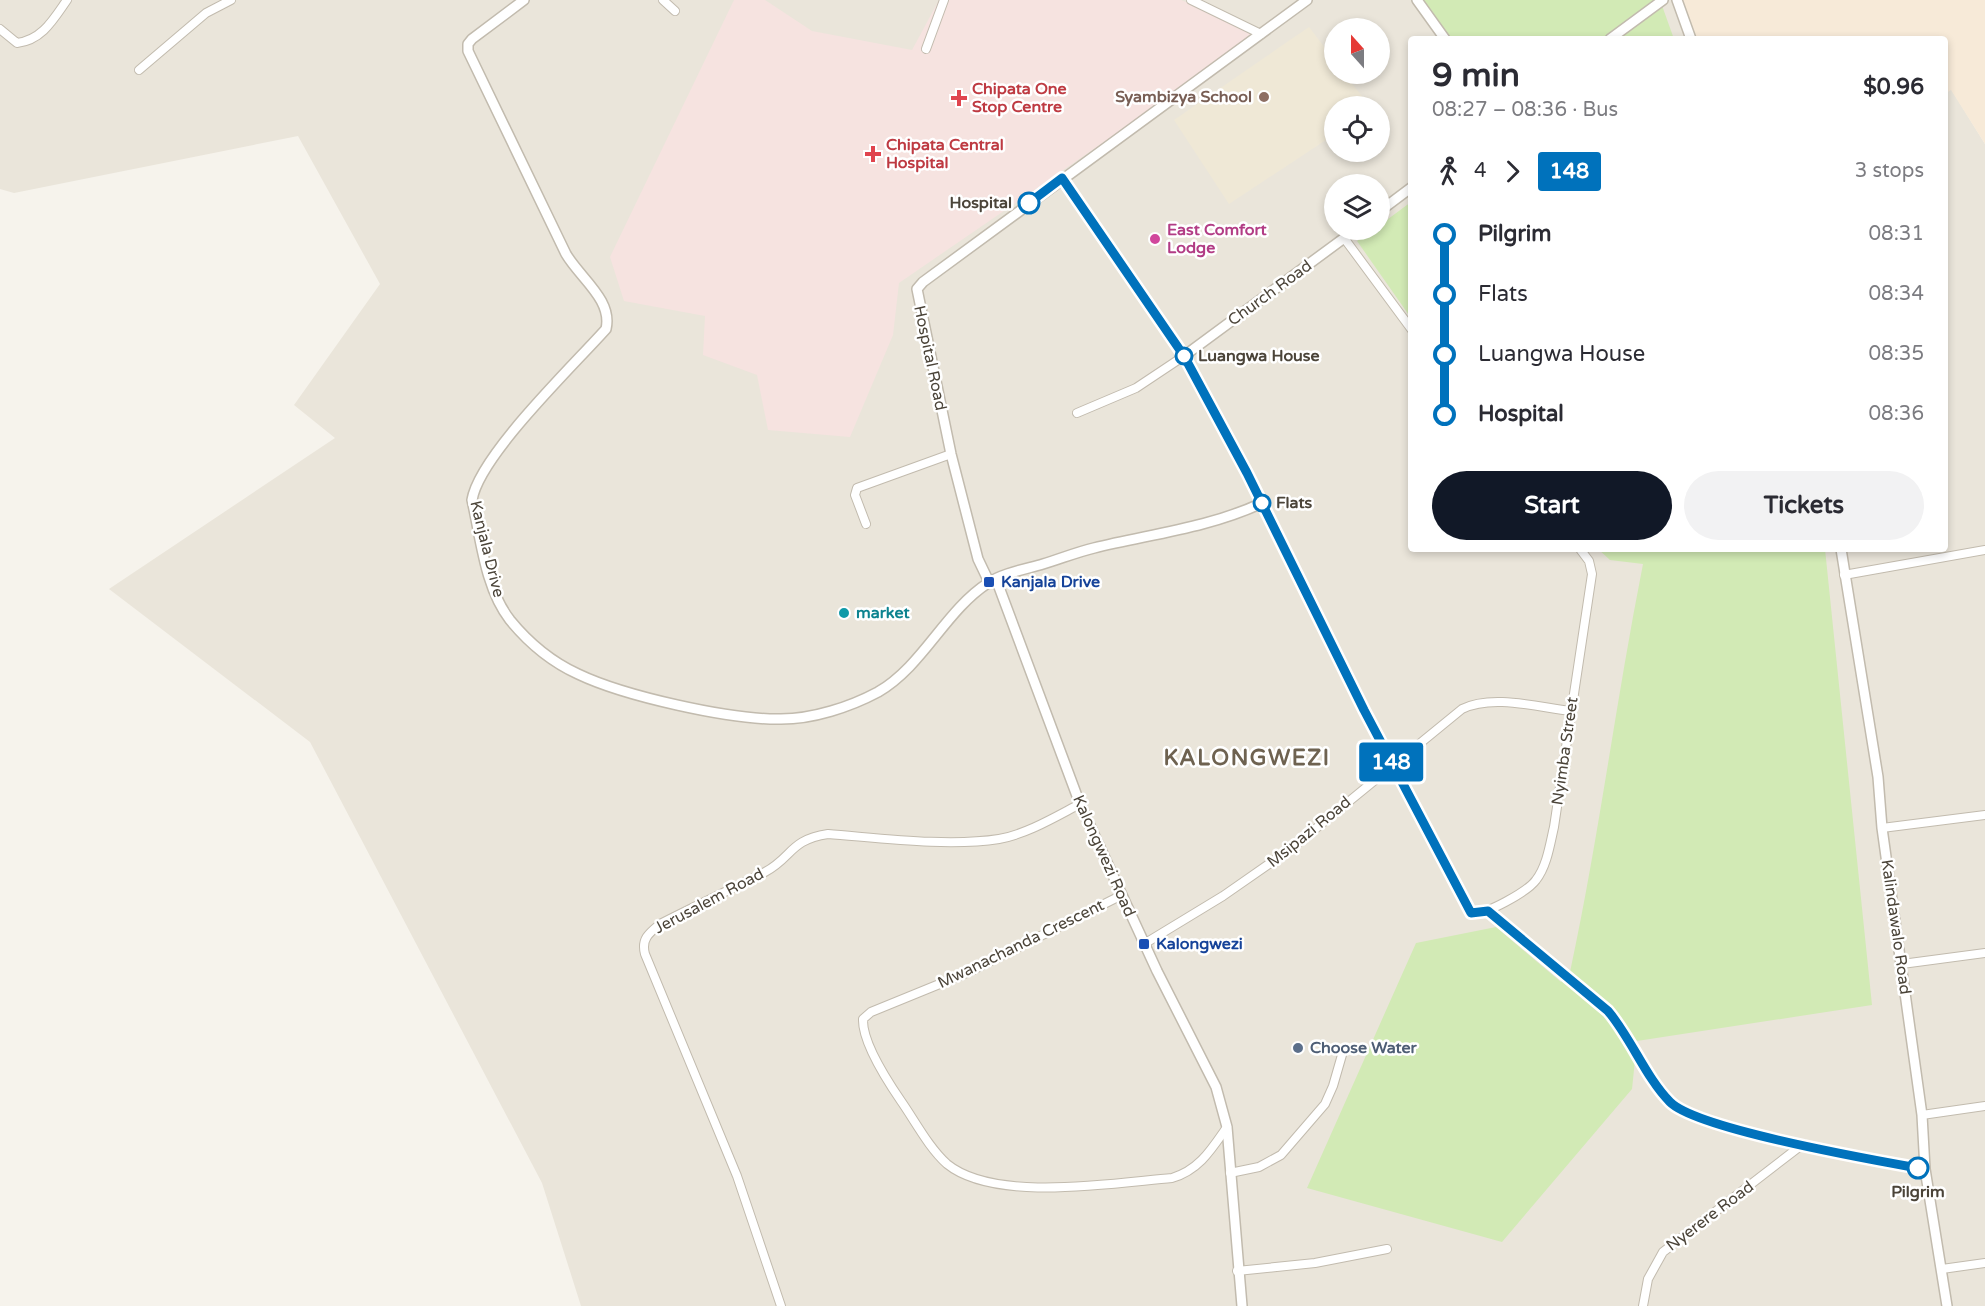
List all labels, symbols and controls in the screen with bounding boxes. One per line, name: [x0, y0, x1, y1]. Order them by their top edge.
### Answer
north arrow: [1324, 18, 1390, 84]
map controls: [1324, 18, 1390, 240]
text: 9 min: [1432, 56, 1520, 95]
text: $0.96: [1863, 74, 1924, 100]
place label: Chipata One Stop Centre: [972, 79, 1067, 117]
place label: Syambizya School: [1115, 87, 1252, 107]
marker: Chipata One Stop Centre: [950, 89, 968, 107]
marker: Syambizya School: [1257, 90, 1271, 104]
button: locate: [1324, 96, 1390, 162]
text: 08:27 – 08:36 · Bus: [1432, 98, 1618, 122]
place label: Chipata Central Hospital: [886, 135, 1004, 173]
marker: Chipata Central Hospital: [864, 145, 882, 163]
icon: walk: [1432, 155, 1465, 188]
icon: forward: [1496, 155, 1529, 188]
text: 4: [1474, 159, 1487, 183]
text: 148: [1550, 159, 1589, 184]
text: 3 stops: [1855, 159, 1924, 183]
button: layers: [1324, 174, 1390, 240]
marker: Hospital: [1018, 192, 1040, 214]
place label: Hospital: [950, 193, 1012, 213]
place label: East Comfort Lodge: [1167, 220, 1268, 258]
text: Pilgrim: [1478, 221, 1552, 247]
text: 08:31: [1869, 222, 1924, 246]
marker: East Comfort Lodge: [1148, 232, 1162, 246]
street label: Church Road: [1224, 256, 1316, 330]
text: Flats: [1478, 281, 1528, 307]
text: 08:34: [1869, 282, 1924, 306]
street label: Hospital Road: [909, 304, 951, 412]
text: Luangwa House: [1478, 341, 1645, 367]
text: 08:35: [1869, 342, 1924, 366]
place label: Luangwa House: [1198, 346, 1320, 366]
marker: Luangwa House: [1175, 347, 1193, 365]
text: Hospital: [1478, 401, 1564, 427]
text: 08:36: [1869, 402, 1924, 426]
button: Start: [1432, 471, 1672, 540]
button: Tickets: [1684, 471, 1924, 540]
place label: Flats: [1276, 493, 1313, 513]
marker: Flats: [1253, 494, 1271, 512]
street label: Kanjala Drive: [465, 499, 509, 599]
place label: Kanjala Drive: [1001, 572, 1100, 592]
marker: Kanjala Drive: [982, 575, 996, 589]
place label: market: [856, 603, 910, 623]
marker: market: [837, 606, 851, 620]
street label: Nyimba Street: [1548, 696, 1582, 806]
line badge: 148: [1356, 742, 1426, 782]
district label: KALONGWEZI: [1163, 745, 1331, 771]
text: 148: [1371, 750, 1411, 775]
street label: Kalongwezi Road: [1068, 792, 1140, 920]
street label: Msipazi Road: [1263, 792, 1355, 872]
street label: Kalindawalo Road: [1877, 858, 1915, 996]
street label: Jerusalem Road: [651, 864, 767, 938]
street label: Mwanachanda Crescent: [935, 895, 1107, 993]
place label: Kalongwezi: [1156, 934, 1243, 954]
marker: Kalongwezi: [1137, 937, 1151, 951]
place label: Choose Water: [1310, 1038, 1418, 1058]
marker: Choose Water: [1291, 1041, 1305, 1055]
marker: Pilgrim: [1907, 1157, 1929, 1179]
street label: Nyerere Road: [1662, 1177, 1758, 1255]
place label: Pilgrim: [1891, 1182, 1945, 1202]

